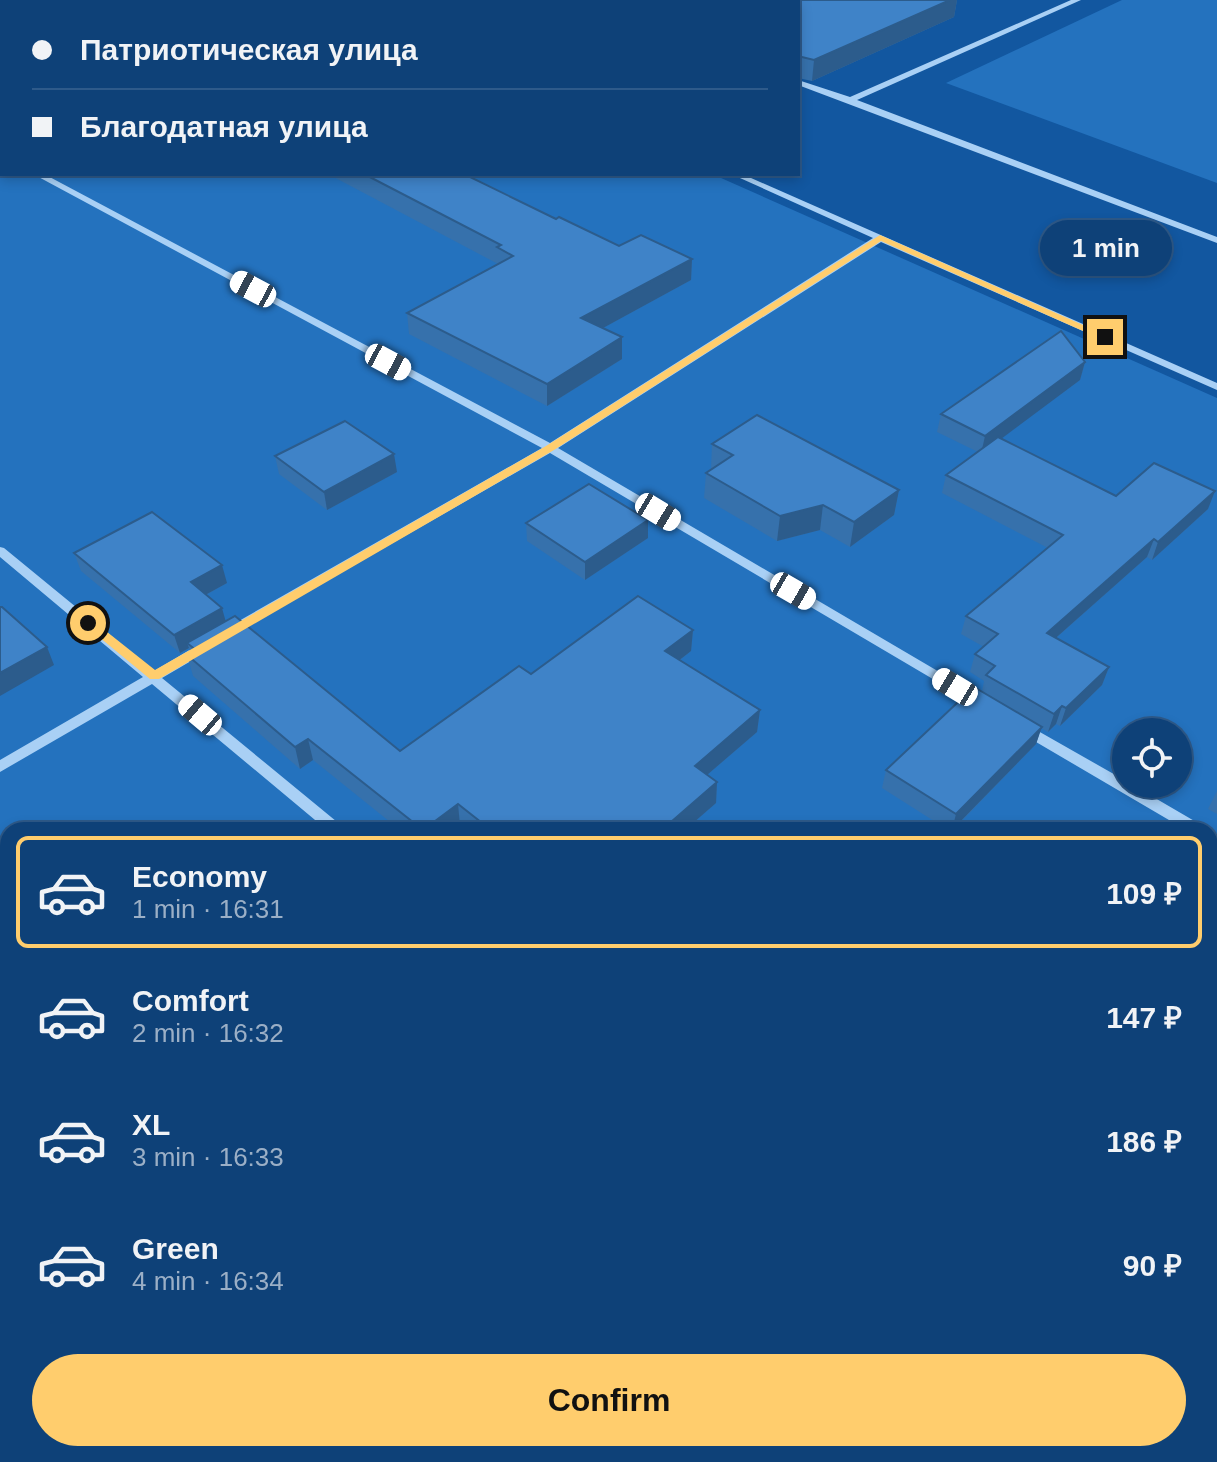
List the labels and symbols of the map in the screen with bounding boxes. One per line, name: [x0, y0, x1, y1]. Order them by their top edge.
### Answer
callout: 1 min: [1039, 221, 1171, 277]
car: [226, 267, 280, 311]
route end: [1087, 319, 1123, 355]
car: [361, 340, 415, 384]
car: [631, 489, 685, 535]
car: [766, 569, 820, 613]
route start: [70, 605, 106, 641]
car: [928, 664, 982, 710]
car: [174, 690, 226, 740]

